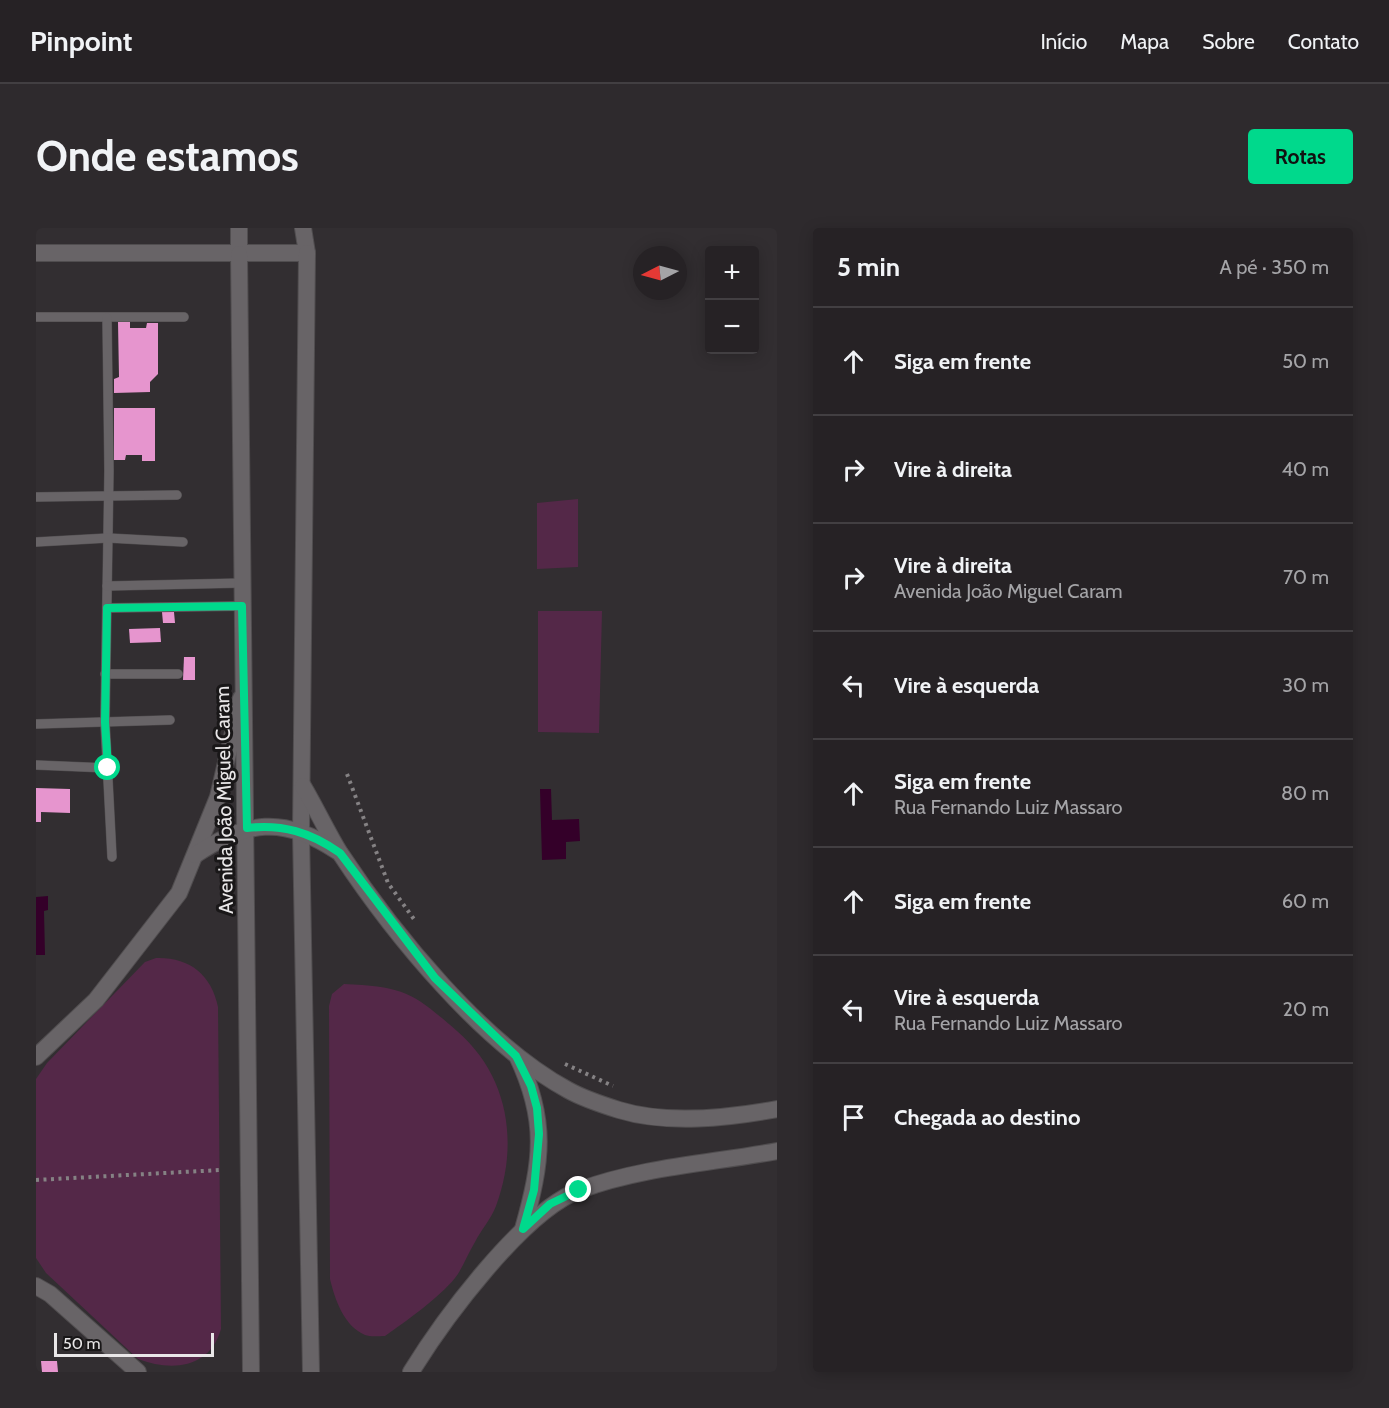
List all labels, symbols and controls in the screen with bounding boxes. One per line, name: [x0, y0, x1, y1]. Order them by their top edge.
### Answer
text: Pinpoint: [30, 24, 132, 58]
text: Início: [1040, 29, 1087, 54]
text: Mapa: [1120, 29, 1169, 54]
text: Sobre: [1202, 29, 1255, 54]
text: Contato: [1288, 29, 1359, 54]
button: Rotas: [1248, 129, 1353, 184]
text: Onde estamos: [36, 130, 299, 182]
north arrow: [633, 246, 687, 300]
map controls: [705, 246, 759, 354]
button: +: [705, 246, 759, 300]
text: 5 min: [837, 251, 900, 283]
text: A pé · 350 m: [1219, 255, 1329, 279]
button: −: [705, 300, 759, 354]
icon: ahead: [837, 345, 870, 378]
text: Siga em frente: [894, 348, 1031, 375]
text: 50 m: [1282, 349, 1329, 373]
icon: right: [837, 453, 870, 486]
text: Vire à direita: [894, 456, 1012, 483]
text: 40 m: [1281, 457, 1329, 481]
text: Vire à direita: [894, 552, 1012, 579]
icon: right: [837, 561, 870, 594]
text: 70 m: [1283, 565, 1329, 589]
text: Avenida João Miguel Caram: [894, 579, 1122, 603]
icon: left: [837, 669, 870, 702]
text: Vire à esquerda: [894, 672, 1039, 699]
text: 30 m: [1282, 673, 1329, 697]
street label: Avenida João Miguel Caram: [210, 686, 238, 914]
route start: [94, 754, 120, 780]
text: Siga em frente: [894, 768, 1031, 795]
icon: ahead: [837, 777, 870, 810]
text: 80 m: [1281, 781, 1329, 805]
text: Rua Fernando Luiz Massaro: [894, 795, 1123, 819]
icon: ahead: [837, 885, 870, 918]
text: Siga em frente: [894, 888, 1031, 915]
text: 60 m: [1282, 889, 1329, 913]
text: Vire à esquerda: [894, 984, 1039, 1011]
icon: left: [837, 993, 870, 1026]
text: 20 m: [1283, 997, 1329, 1021]
text: Rua Fernando Luiz Massaro: [894, 1011, 1123, 1035]
icon: arrive: [837, 1101, 870, 1134]
text: Chegada ao destino: [894, 1104, 1080, 1131]
route end: [565, 1176, 591, 1202]
scale bar: [54, 1330, 214, 1358]
text: 50 m: [63, 1334, 100, 1353]

